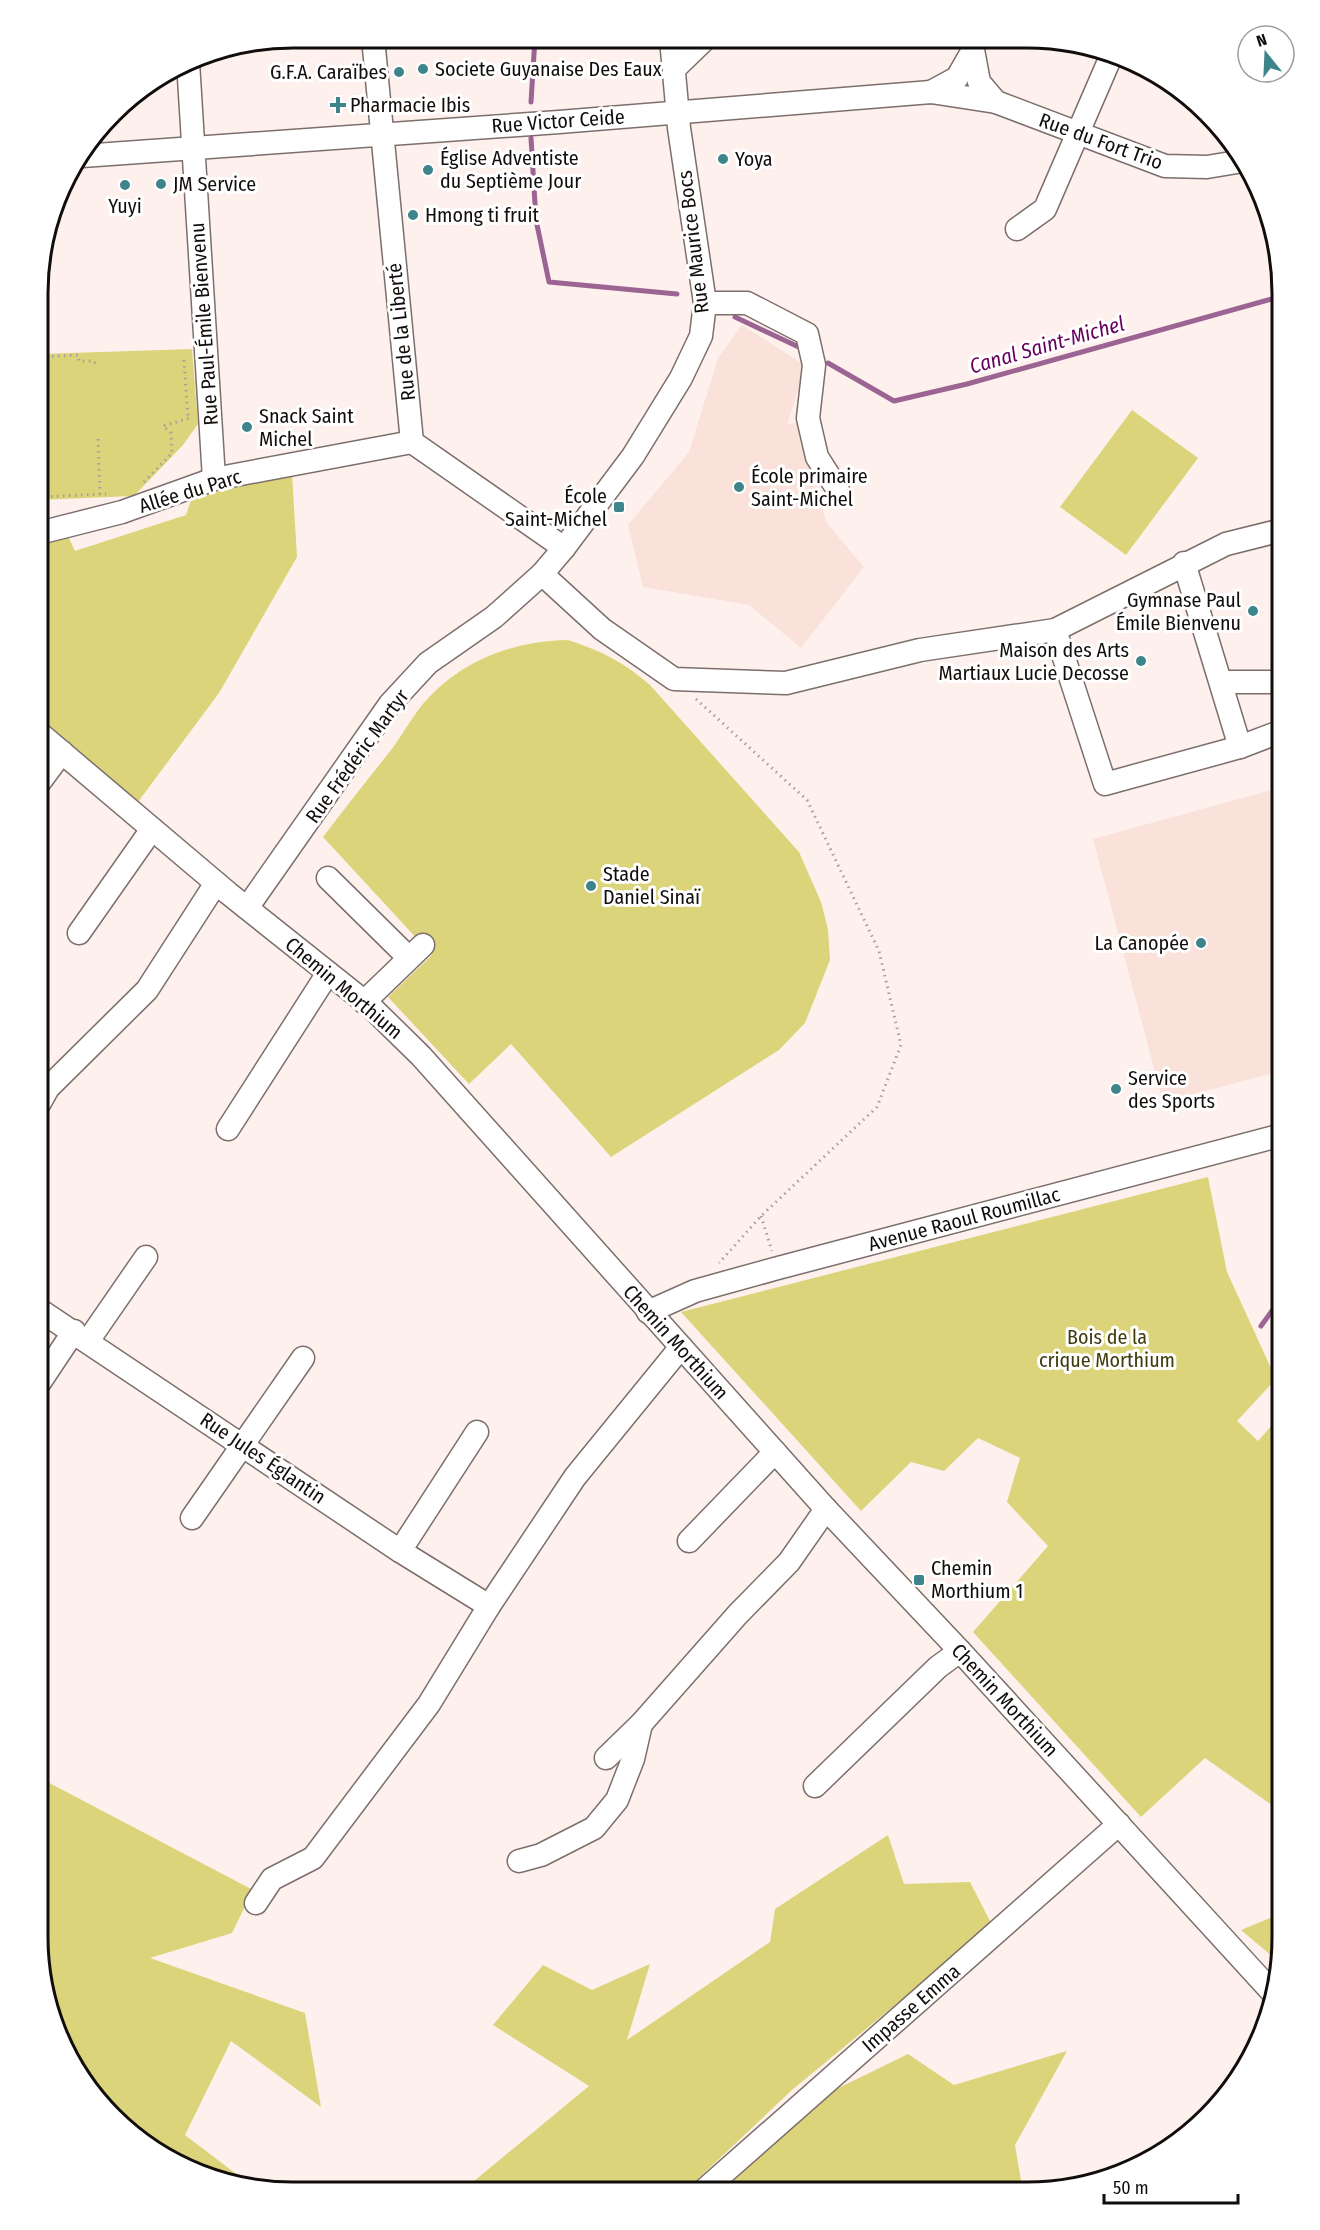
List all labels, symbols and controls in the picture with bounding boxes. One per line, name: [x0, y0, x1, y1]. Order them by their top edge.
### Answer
north arrow: [1236, 24, 1296, 84]
text: N: [1254, 30, 1269, 51]
place label: Societe Guyanaise Des Eaux: [435, 57, 662, 81]
place label: G.F.A. Caraïbes: [270, 60, 387, 84]
marker: Societe Guyanaise Des Eaux: [416, 62, 430, 76]
marker: G.F.A. Caraïbes: [392, 65, 406, 79]
place label: Pharmacie Ibis: [350, 93, 470, 117]
marker: Pharmacie Ibis: [331, 98, 345, 112]
street label: Rue Victor Ceide: [491, 104, 625, 138]
street label: Rue du Fort Trio: [1036, 108, 1166, 174]
place label: Église Adventiste du Septième Jour: [440, 146, 581, 193]
place label: Yoya: [735, 147, 773, 171]
marker: Yoya: [716, 152, 730, 166]
marker: Église Adventiste du Septième Jour: [421, 163, 435, 177]
street label: Rue Maurice Bocs: [672, 169, 714, 315]
place label: JM Service: [173, 172, 256, 196]
marker: JM Service: [154, 177, 168, 191]
marker: Yuyi: [118, 178, 132, 192]
place label: Yuyi: [108, 194, 142, 218]
place label: Hmong ti fruit: [425, 203, 540, 227]
marker: Hmong ti fruit: [406, 208, 420, 222]
street label: Rue Paul-Émile Bienvenu: [185, 222, 223, 426]
street label: Rue de la Liberté: [382, 262, 420, 402]
water label: Canal Saint-Michel: [967, 310, 1127, 380]
place label: Snack Saint Michel: [259, 404, 354, 451]
marker: Snack Saint Michel: [240, 420, 254, 434]
street label: Allée du Parc: [136, 464, 244, 518]
place label: École primaire Saint-Michel: [751, 464, 868, 511]
marker: École primaire Saint-Michel: [732, 480, 746, 494]
place label: École Saint-Michel: [505, 484, 607, 531]
marker: École Saint-Michel: [612, 500, 626, 514]
place label: Gymnase Paul Émile Bienvenu: [1116, 588, 1241, 635]
marker: Gymnase Paul Émile Bienvenu: [1246, 604, 1260, 618]
place label: Maison des Arts Martiaux Lucie Decosse: [939, 638, 1129, 685]
marker: Maison des Arts Martiaux Lucie Decosse: [1134, 654, 1148, 668]
street label: Rue Frédéric Martyr: [300, 684, 414, 828]
place label: Stade Daniel Sinaï: [603, 862, 701, 909]
marker: Stade Daniel Sinaï: [584, 879, 598, 893]
place label: La Canopée: [1095, 931, 1189, 955]
street label: Chemin Morthium: [280, 932, 408, 1044]
marker: La Canopée: [1194, 936, 1208, 950]
place label: Service des Sports: [1128, 1066, 1215, 1113]
marker: Service des Sports: [1109, 1082, 1123, 1096]
street label: Avenue Raoul Roumillac: [866, 1182, 1063, 1256]
street label: Chemin Morthium: [618, 1280, 734, 1404]
park label: Bois de la crique Morthium: [1039, 1325, 1175, 1372]
street label: Rue Jules Églantin: [196, 1407, 330, 1509]
place label: Chemin Morthium 1: [931, 1556, 1023, 1603]
marker: Chemin Morthium 1: [912, 1573, 926, 1587]
street label: Chemin Morthium: [947, 1639, 1063, 1761]
street label: Impasse Emma: [857, 1959, 965, 2057]
scale bar: [1104, 2167, 1238, 2205]
text: 50 m: [1113, 2177, 1149, 2199]

